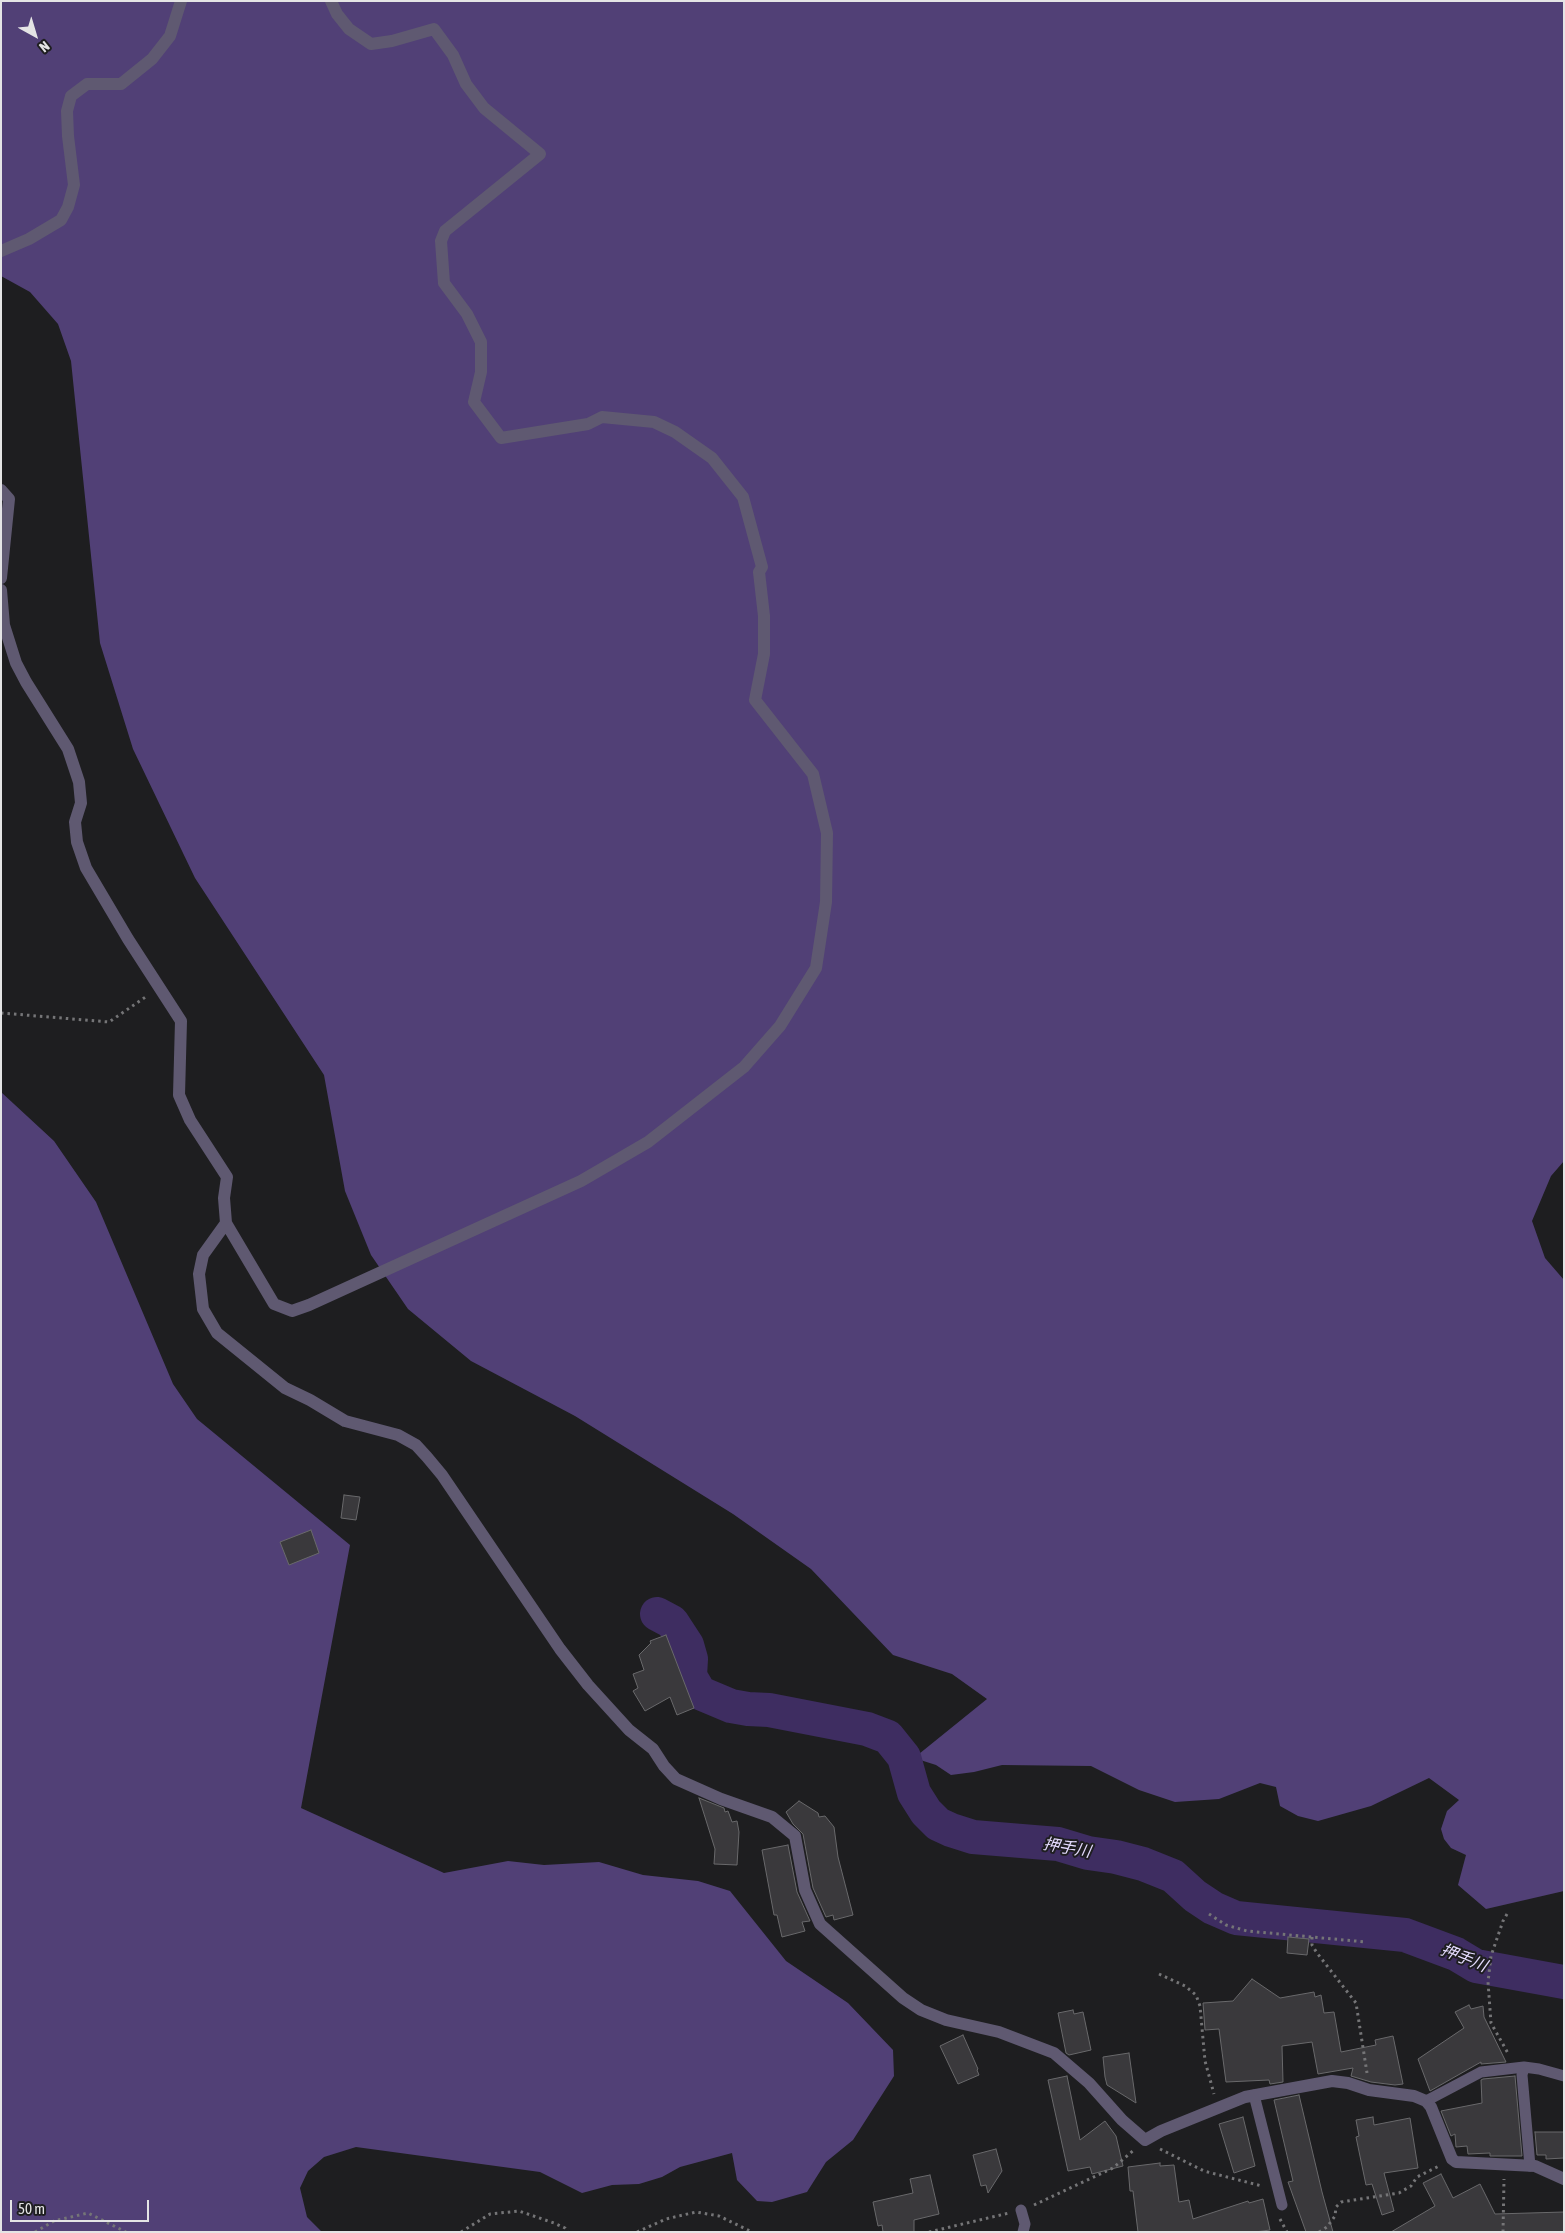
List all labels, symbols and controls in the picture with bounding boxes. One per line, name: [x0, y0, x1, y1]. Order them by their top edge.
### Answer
north arrow: [10, 10, 60, 60]
text: N: [36, 38, 53, 55]
water label: 押手川: [1042, 1834, 1092, 1862]
water label: 押手川: [1438, 1940, 1490, 1976]
scale bar: [12, 2190, 151, 2222]
text: 50 m: [18, 2200, 45, 2217]

